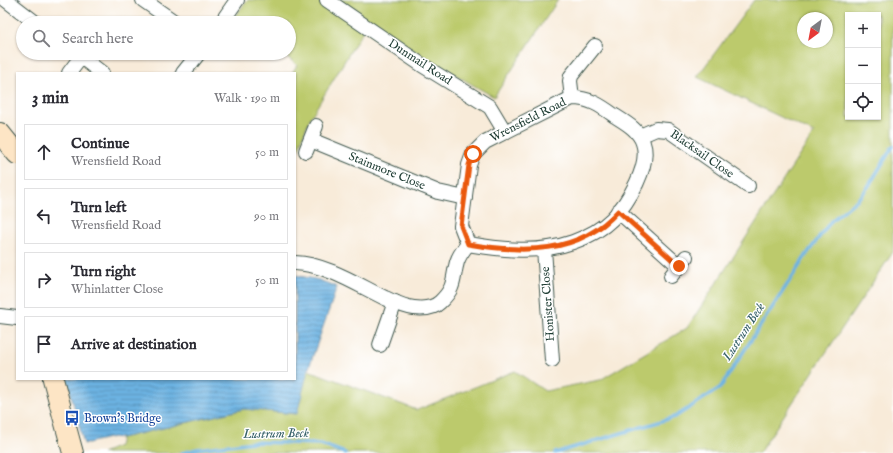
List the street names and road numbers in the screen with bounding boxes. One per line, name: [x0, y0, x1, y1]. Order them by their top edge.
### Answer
street label: Dunmail Road: [385, 36, 455, 88]
street label: Wrensfield Road: [488, 94, 569, 146]
street label: Blacksail Close: [667, 126, 737, 182]
street label: Stainmore Close: [347, 149, 428, 193]
street label: Honister Close: [538, 266, 558, 342]

